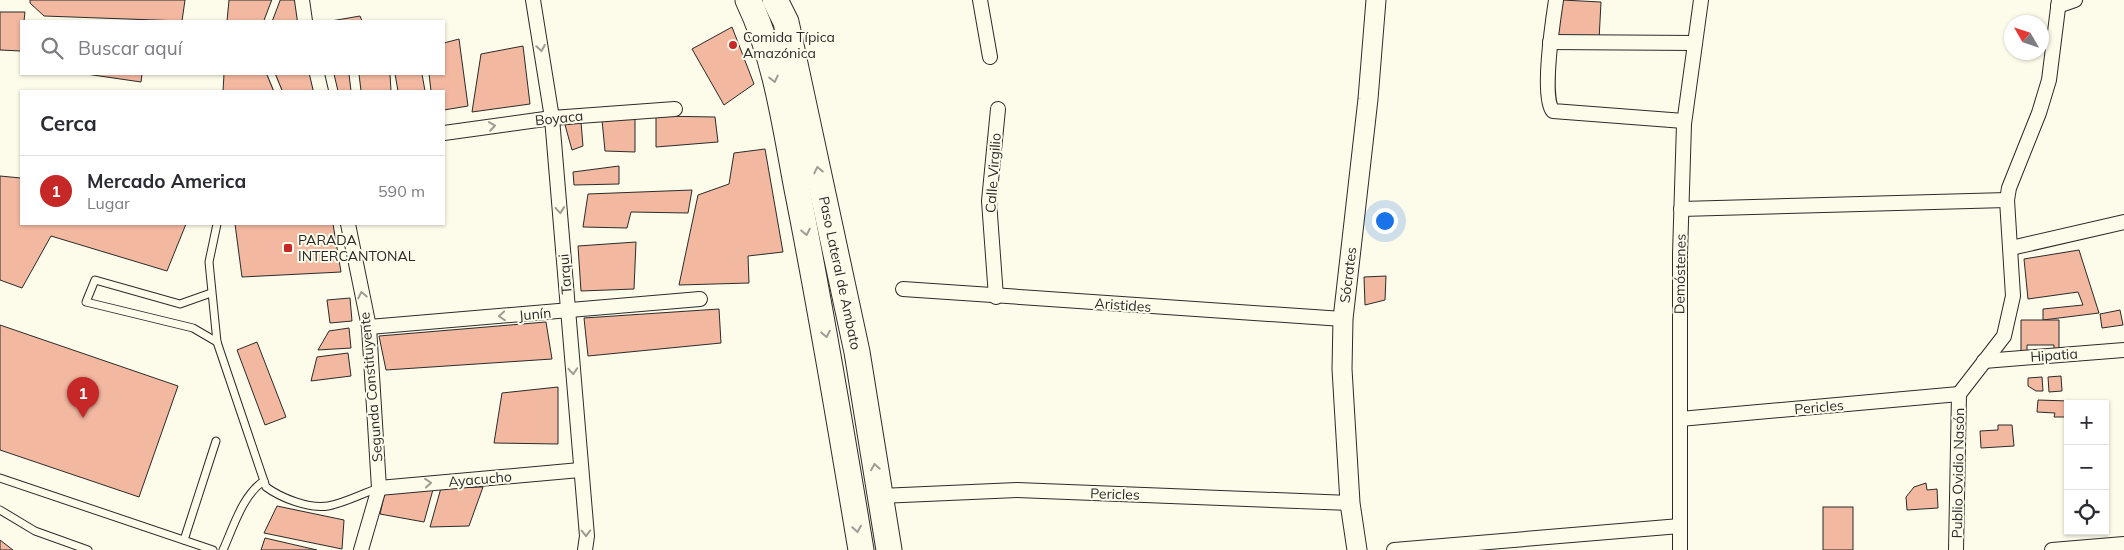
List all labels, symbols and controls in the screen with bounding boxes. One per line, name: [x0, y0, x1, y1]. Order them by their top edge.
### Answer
north arrow: [2004, 15, 2049, 60]
search box: [20, 20, 445, 75]
place label: Comida Típica Amazónica: [743, 28, 835, 62]
icon: search: [38, 34, 66, 62]
text: Buscar aquí: [78, 36, 182, 60]
marker: Comida Típica Amazónica: [727, 39, 739, 51]
one-way arrow: [535, 45, 546, 53]
one-way arrow: [768, 75, 779, 84]
street label: Boyaca: [534, 107, 584, 129]
text: Cerca: [40, 110, 97, 136]
one-way arrow: [488, 121, 496, 132]
street label: Calle Virgilio: [981, 132, 1005, 214]
one-way arrow: [813, 166, 824, 175]
text: Mercado America: [87, 169, 246, 193]
text: 1: [51, 181, 61, 201]
text: 590 m: [378, 181, 425, 201]
text: Lugar: [87, 193, 130, 213]
street label: Paso Lateral de Ambato: [815, 195, 865, 351]
one-way arrow: [554, 206, 565, 214]
your location: [1372, 208, 1398, 234]
one-way arrow: [800, 227, 811, 236]
place label: PARADA INTERCANTONAL: [298, 231, 416, 265]
street label: Demóstenes: [1670, 234, 1690, 314]
marker: PARADA INTERCANTONAL: [282, 242, 294, 254]
street label: Sócrates: [1336, 246, 1360, 304]
street label: Tarqui: [554, 253, 576, 295]
one-way arrow: [358, 291, 368, 299]
street label: Aristides: [1094, 294, 1152, 316]
street label: Junín: [518, 304, 552, 324]
street label: Segunda Constituyente: [355, 311, 387, 463]
one-way arrow: [498, 311, 506, 322]
one-way arrow: [820, 330, 830, 339]
street label: Hipatia: [2030, 344, 2078, 366]
one-way arrow: [567, 368, 578, 376]
pin: 1: [67, 377, 99, 418]
street label: Pericles: [1793, 396, 1845, 418]
map controls: [2064, 400, 2109, 535]
button: +: [2064, 400, 2109, 445]
street label: Publio Ovidio Nasón: [1948, 407, 1968, 539]
button: −: [2064, 445, 2109, 490]
one-way arrow: [871, 463, 881, 472]
street label: Ayacucho: [447, 467, 513, 491]
one-way arrow: [424, 478, 432, 489]
street label: Pericles: [1090, 484, 1140, 504]
button: locate: [2064, 490, 2109, 535]
one-way arrow: [852, 525, 862, 533]
one-way arrow: [581, 530, 591, 538]

